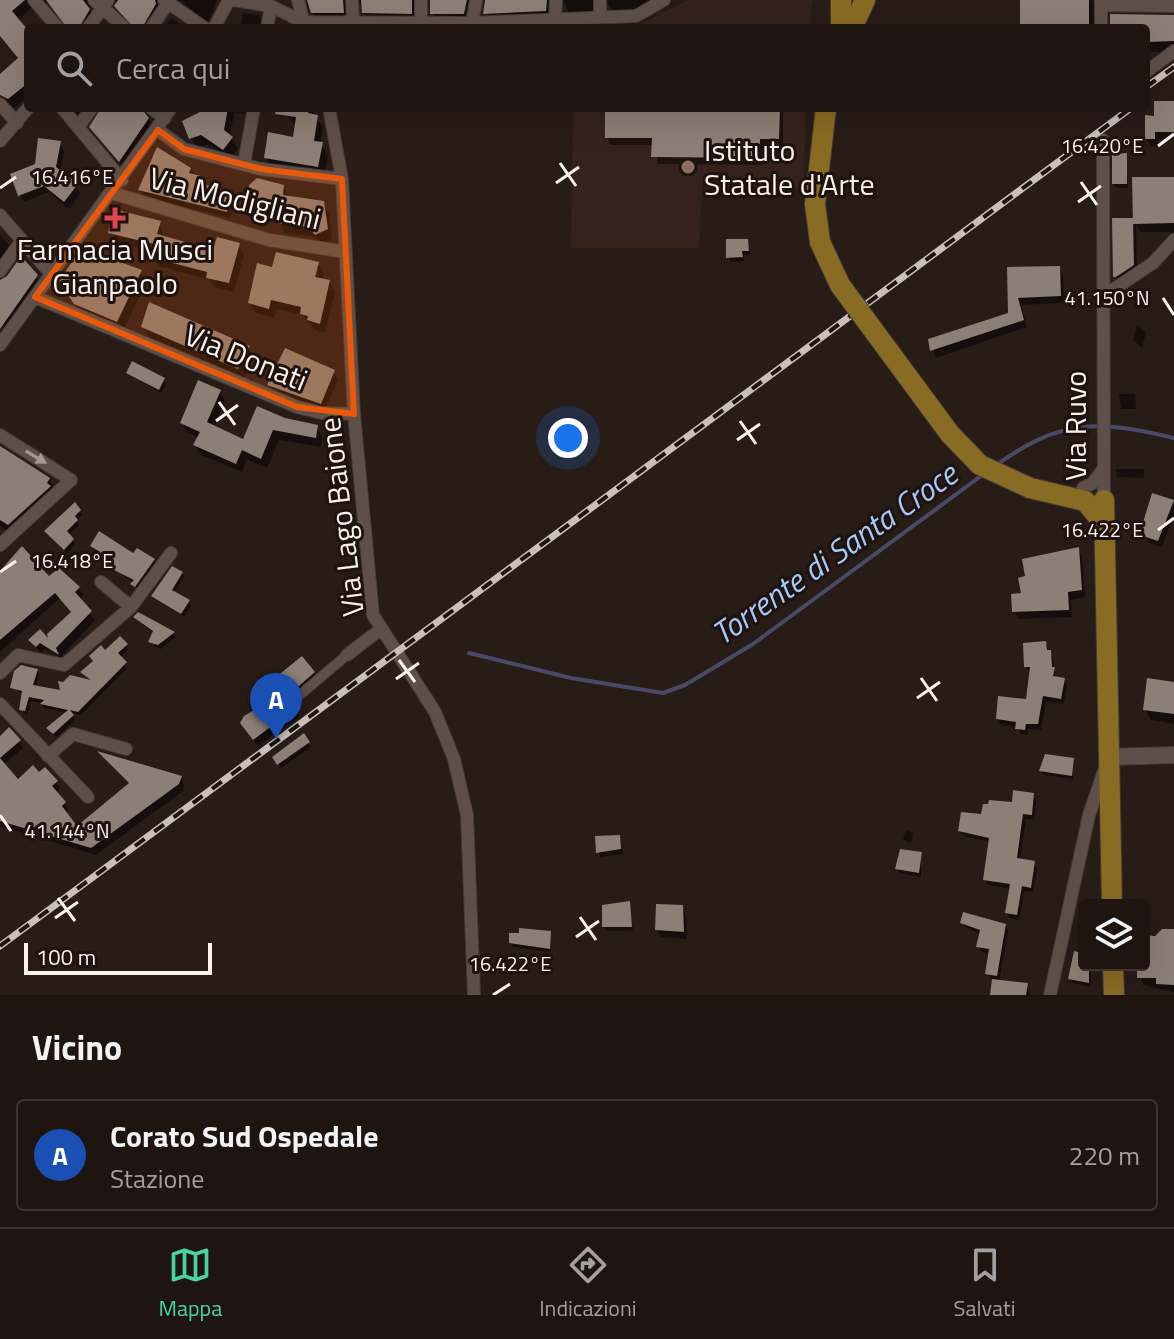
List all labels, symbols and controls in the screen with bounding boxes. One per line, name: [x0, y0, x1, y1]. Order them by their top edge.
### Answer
search box: [24, 24, 1150, 112]
text: Cerca qui: [116, 45, 230, 91]
icon: search: [52, 46, 96, 90]
place label: Istituto Statale d'Arte: [704, 127, 875, 207]
text: 16.420°E: [1061, 130, 1143, 161]
street label: Via Modigliani: [144, 154, 326, 242]
marker: Istituto Statale d'Arte: [679, 158, 697, 176]
text: 16.416°E: [31, 161, 113, 192]
marker: Farmacia Musci Gianpaolo: [106, 209, 124, 227]
place label: Farmacia Musci Gianpaolo: [17, 226, 213, 306]
text: 41.150°N: [1064, 282, 1150, 313]
street label: Via Donati: [178, 311, 314, 403]
street label: Via Ruvo: [1052, 371, 1098, 481]
street label: Via Lago Baione: [306, 415, 376, 619]
your location: [548, 418, 588, 458]
water label: Torrente di Santa Croce: [701, 449, 969, 656]
one-way arrow: [25, 450, 47, 464]
text: 16.422°E: [1061, 514, 1143, 545]
text: 16.418°E: [31, 545, 113, 576]
pin: A: [250, 673, 302, 739]
text: 41.144°N: [24, 815, 110, 846]
map controls: [1078, 899, 1150, 971]
button: layers: [1078, 899, 1150, 971]
scale bar: [24, 939, 212, 975]
text: 100 m: [36, 940, 96, 974]
text: 16.422°E: [469, 948, 551, 979]
text: Vicino: [32, 1021, 122, 1073]
text: Corato Sud Ospedale: [110, 1113, 379, 1159]
text: A: [52, 1136, 68, 1175]
text: 220 m: [1069, 1136, 1140, 1175]
text: Stazione: [110, 1159, 204, 1198]
tab: Mappa: [158, 1243, 222, 1325]
tab: Indicazioni: [539, 1243, 637, 1325]
tab: Salvati: [954, 1243, 1016, 1325]

